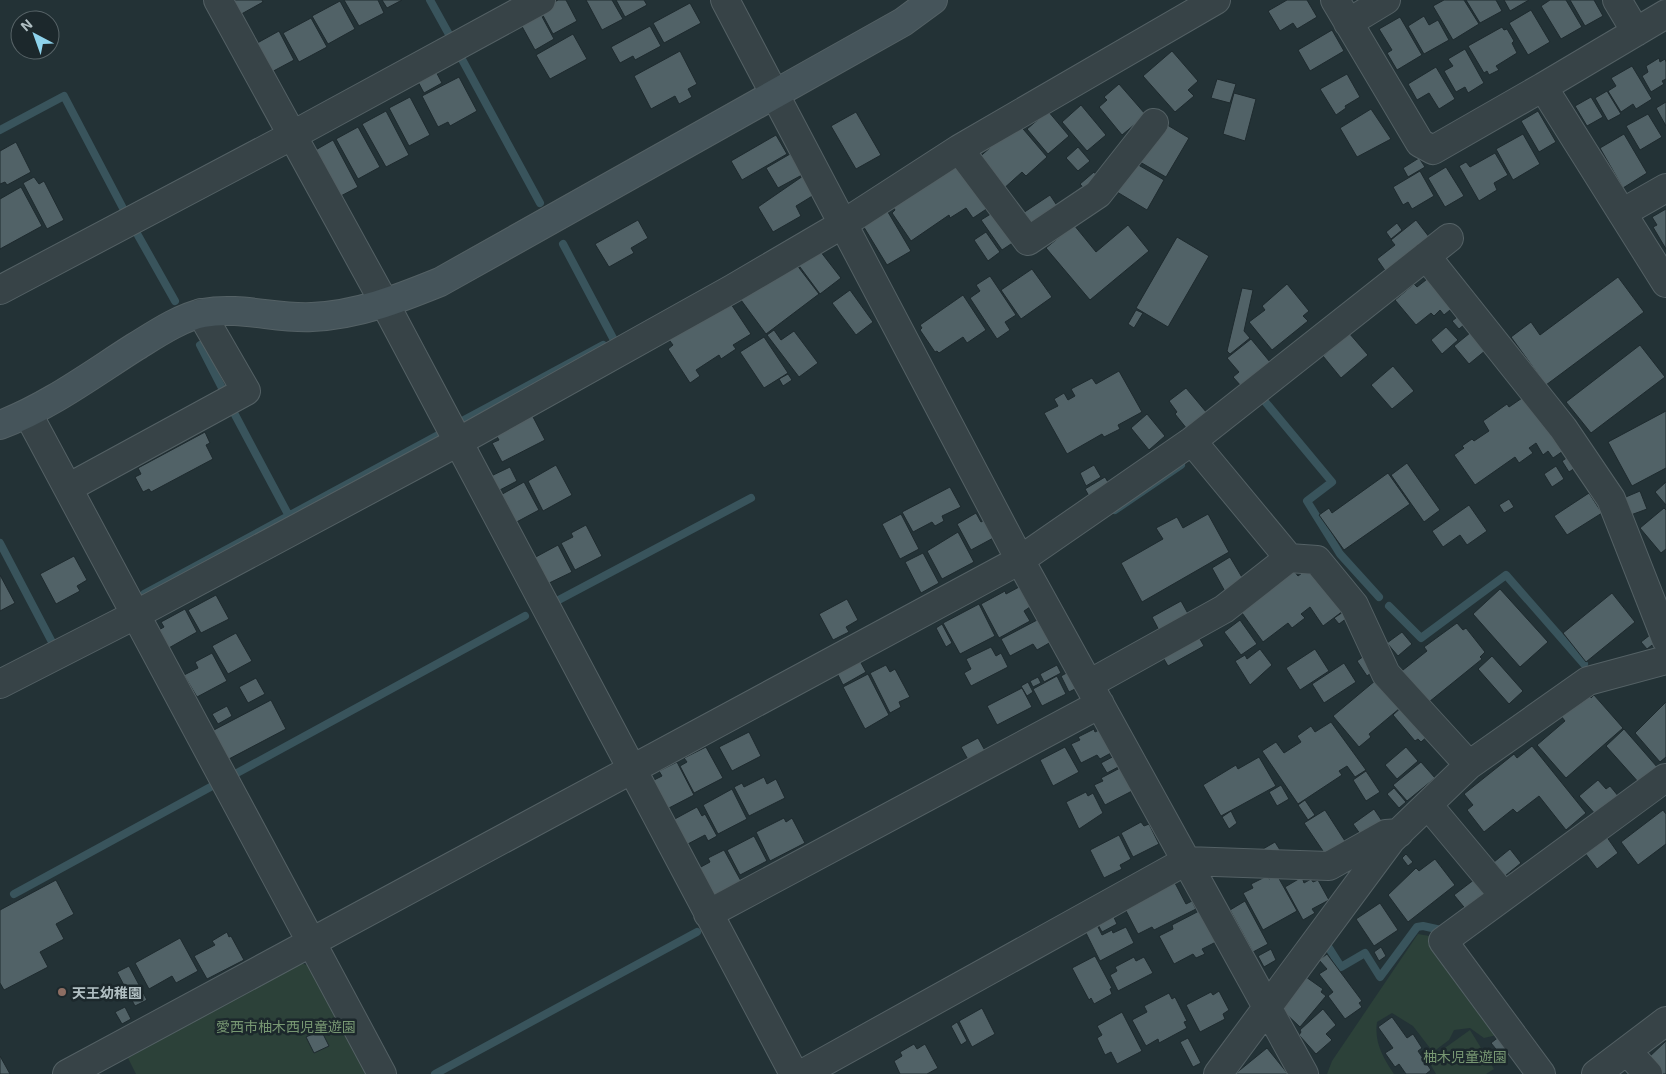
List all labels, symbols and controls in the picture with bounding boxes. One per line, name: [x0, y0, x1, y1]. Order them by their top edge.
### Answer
north arrow: [10, 10, 60, 60]
text: N: [17, 15, 36, 35]
place label: 天王幼稚園: [72, 984, 142, 1001]
marker: 天王幼稚園: [56, 986, 68, 998]
park label: 愛西市柚木西児童遊園: [216, 1018, 356, 1035]
park label: 柚木児童遊園: [1423, 1048, 1507, 1065]

